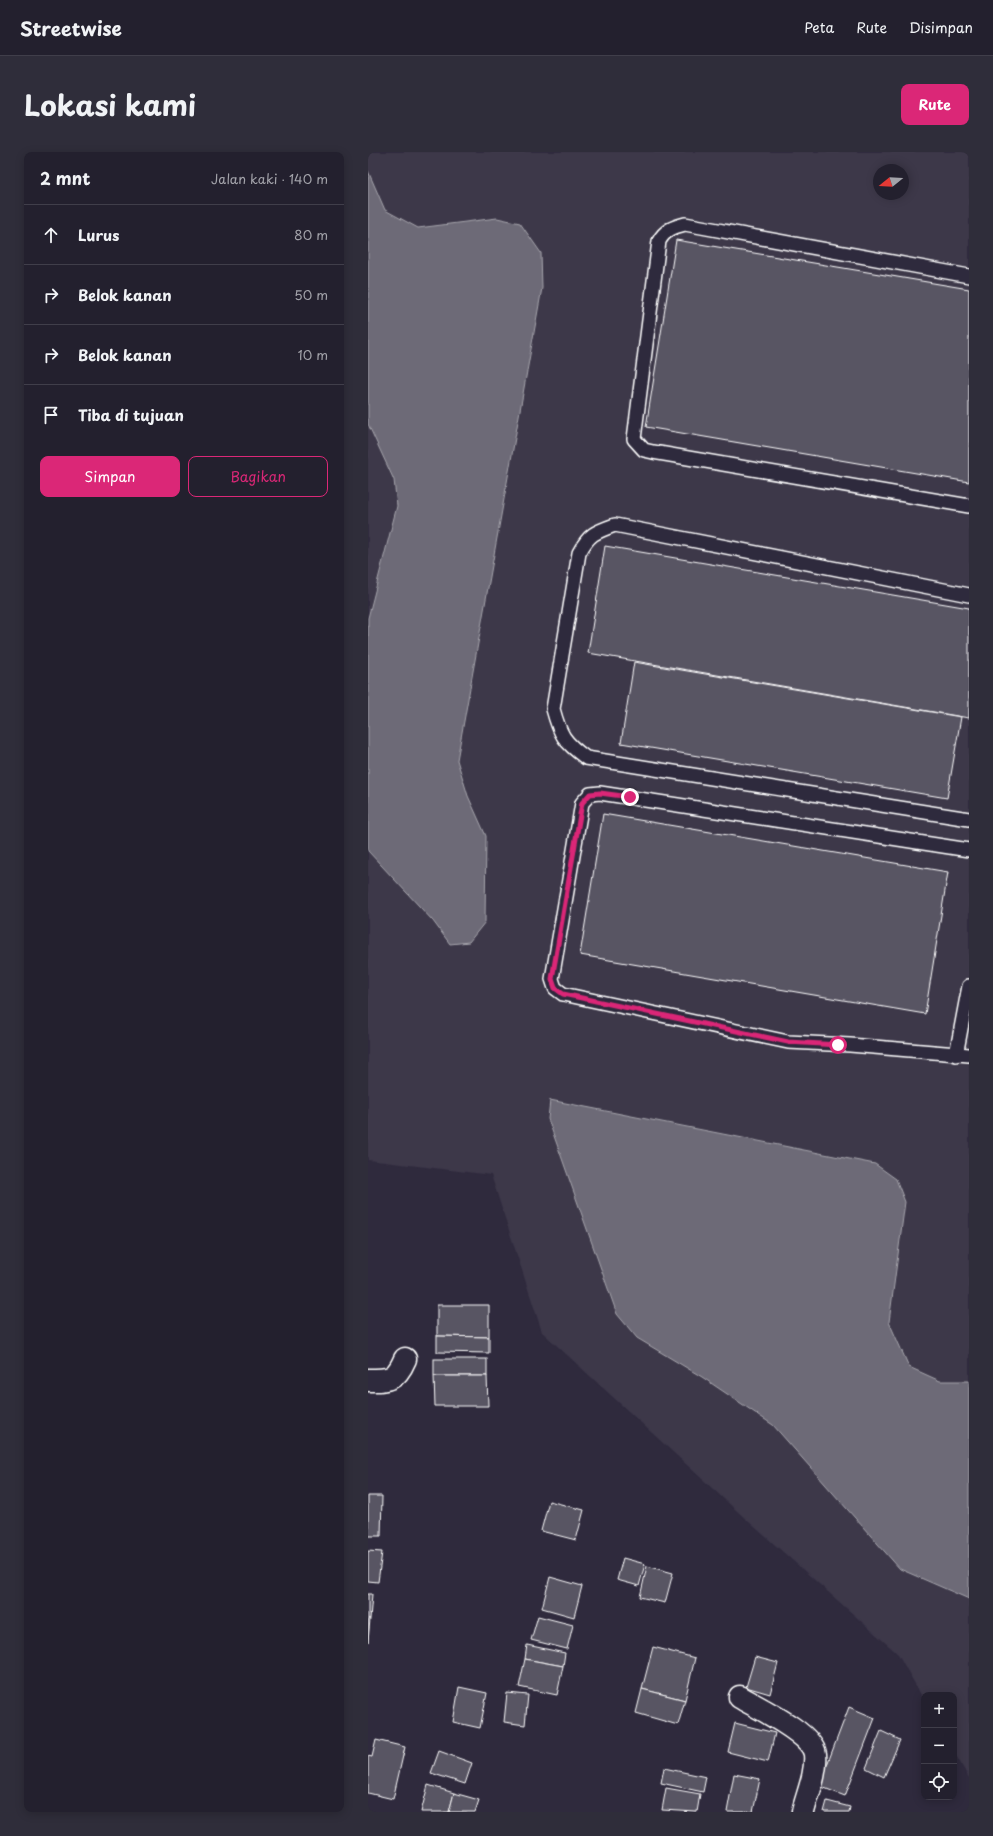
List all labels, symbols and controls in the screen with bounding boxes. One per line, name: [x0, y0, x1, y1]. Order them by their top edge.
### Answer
text: Streetwise: [20, 14, 122, 42]
text: Peta: [804, 17, 834, 38]
text: Rute: [856, 17, 887, 38]
text: Disimpan: [909, 17, 973, 38]
text: Lokasi kami: [24, 83, 196, 126]
button: Rute: [901, 84, 969, 125]
north arrow: [873, 164, 909, 200]
text: 2 mnt: [40, 165, 91, 191]
text: Jalan kaki · 140 m: [211, 169, 328, 188]
text: Lurus: [78, 223, 119, 246]
icon: ahead: [40, 224, 62, 246]
text: 80 m: [294, 225, 328, 244]
text: Belok kanan: [78, 283, 172, 306]
icon: right: [40, 284, 62, 306]
text: 50 m: [294, 285, 328, 304]
text: Belok kanan: [78, 343, 172, 366]
icon: right: [40, 344, 62, 366]
text: 10 m: [298, 345, 328, 364]
text: Tiba di tujuan: [78, 403, 184, 426]
icon: arrive: [40, 404, 62, 426]
button: Simpan: [40, 456, 180, 497]
button: Bagikan: [188, 456, 328, 497]
route end: [621, 788, 639, 806]
route start: [829, 1036, 847, 1054]
map controls: [921, 1692, 957, 1800]
button: +: [921, 1692, 957, 1728]
button: −: [921, 1728, 957, 1764]
button: locate: [921, 1764, 957, 1800]

